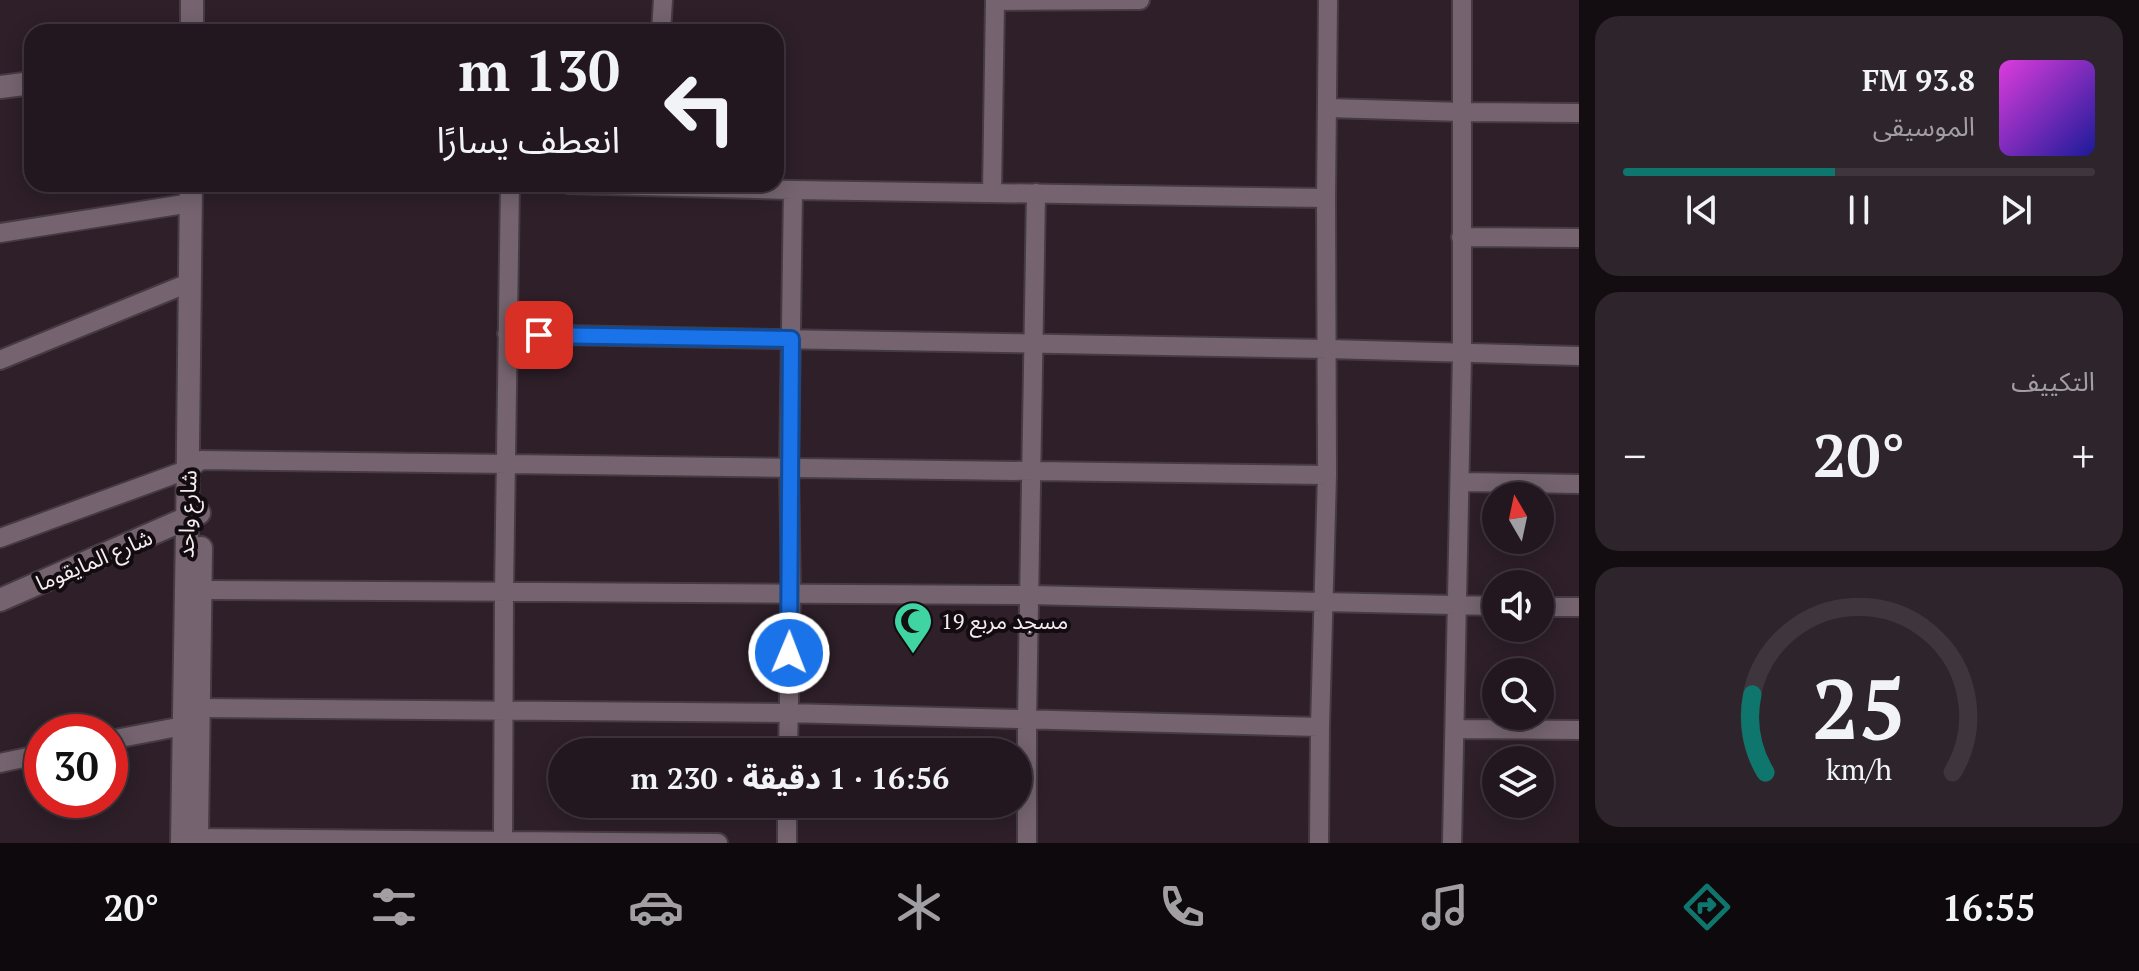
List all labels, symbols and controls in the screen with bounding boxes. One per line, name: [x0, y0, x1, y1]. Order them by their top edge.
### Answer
text: 130 m: [458, 33, 620, 107]
icon: left: [648, 56, 752, 160]
text: 93.8 FM: [1862, 60, 1975, 100]
text: الموسيقى: [1873, 109, 1975, 143]
text: انعطف يسارًا: [436, 116, 620, 163]
icon: previous: [1680, 188, 1724, 232]
icon: pause: [1837, 188, 1881, 232]
icon: next: [1994, 188, 2038, 232]
pin: [505, 301, 573, 369]
icon: arrive: [517, 313, 561, 357]
text: التكييف: [2011, 364, 2095, 398]
text: 20°: [1813, 415, 1905, 494]
text: −: [1623, 426, 1646, 485]
text: +: [2072, 426, 2095, 485]
street label: شارع واحد: [170, 470, 206, 559]
north arrow: [1482, 482, 1554, 554]
map controls: [1482, 482, 1554, 818]
street label: شارع المايقوما: [31, 522, 158, 600]
button: sound: [1482, 570, 1554, 642]
mosque icon: مسجد مربع 19: [892, 600, 934, 655]
place label: مسجد مربع 19: [941, 606, 1068, 638]
position arrow: [747, 611, 831, 695]
text: 25: [1812, 653, 1906, 763]
button: search: [1482, 658, 1554, 730]
speed limit sign: 30: [24, 714, 128, 818]
button: layers: [1482, 746, 1554, 818]
text: km/h: [1826, 750, 1892, 788]
text: 16:56 · 1 دقيقة · 230 m: [631, 758, 949, 798]
icon: filters: [366, 879, 422, 935]
icon: car: [628, 879, 684, 935]
icon: climate: [891, 879, 947, 935]
icon: phone: [1154, 879, 1210, 935]
icon: music: [1417, 879, 1473, 935]
icon: directions: [1679, 879, 1735, 935]
text: 20°: [103, 884, 159, 931]
text: 16:55: [1942, 884, 2036, 931]

